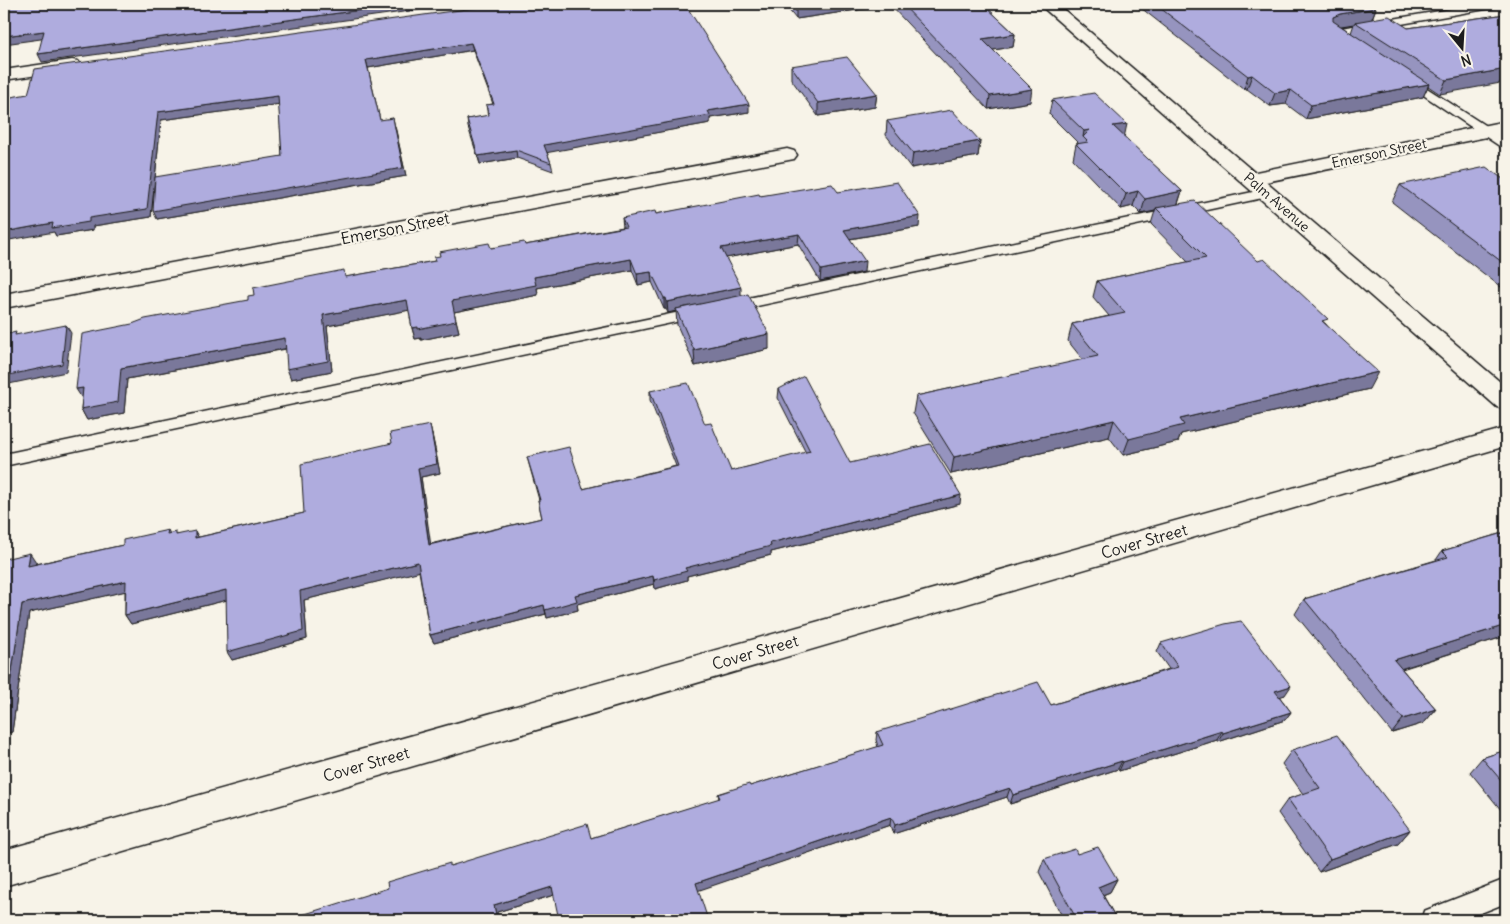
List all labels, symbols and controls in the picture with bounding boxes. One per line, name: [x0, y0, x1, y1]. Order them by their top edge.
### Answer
north arrow: [1438, 22, 1488, 72]
text: N: [1459, 50, 1473, 70]
street label: Emerson Street: [1330, 134, 1428, 172]
street label: Palm Avenue: [1240, 168, 1314, 236]
street label: Emerson Street: [339, 208, 452, 248]
street label: Cover Street: [1099, 519, 1190, 563]
street label: Cover Street: [710, 630, 801, 674]
street label: Cover Street: [321, 742, 412, 786]

